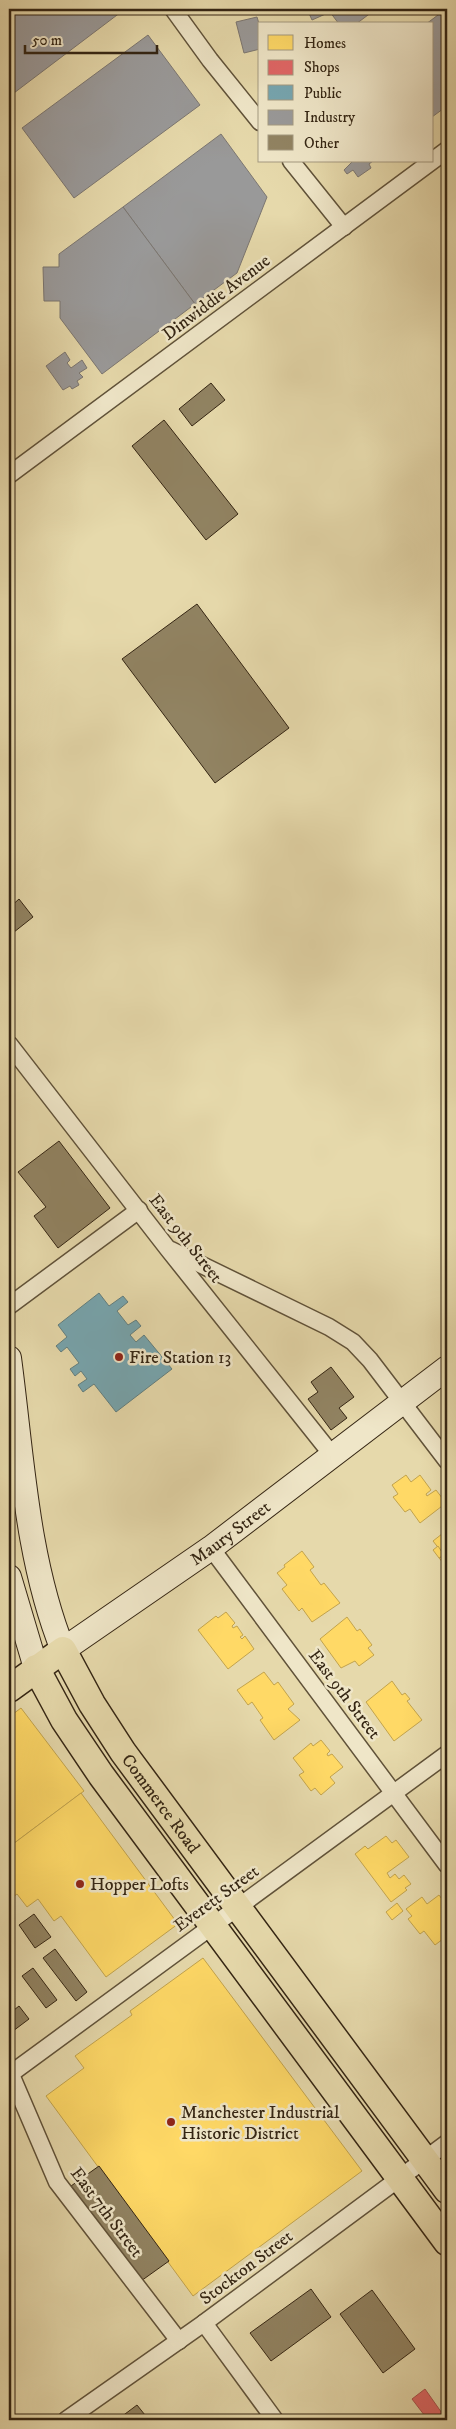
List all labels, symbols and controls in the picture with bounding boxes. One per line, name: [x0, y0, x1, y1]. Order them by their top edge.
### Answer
scale bar: [25, 22, 158, 54]
legend: [258, 22, 434, 162]
text: 50 m: [32, 31, 62, 50]
text: Homes: [304, 34, 346, 53]
text: Shops: [304, 58, 340, 77]
text: Public: [304, 84, 342, 103]
text: Industry: [304, 108, 356, 127]
text: Other: [304, 134, 339, 153]
street label: Dinwiddie Avenue: [158, 250, 275, 345]
street label: East 9th Street: [144, 1190, 227, 1288]
place label: Fire Station 13: [129, 1347, 231, 1369]
marker: Fire Station 13: [113, 1351, 125, 1363]
street label: Maury Street: [187, 1496, 275, 1571]
street label: East 9th Street: [303, 1645, 385, 1744]
street label: Commerce Road: [116, 1750, 204, 1858]
street label: Everett Street: [170, 1860, 264, 1937]
place label: Hopper Lofts: [90, 1874, 189, 1896]
marker: Hopper Lofts: [74, 1878, 86, 1890]
place label: Manchester Industrial Historic District: [181, 2102, 340, 2145]
marker: Manchester Industrial Historic District: [165, 2116, 177, 2128]
street label: East 7th Street: [65, 2163, 147, 2262]
street label: Stockton Street: [196, 2226, 298, 2310]

